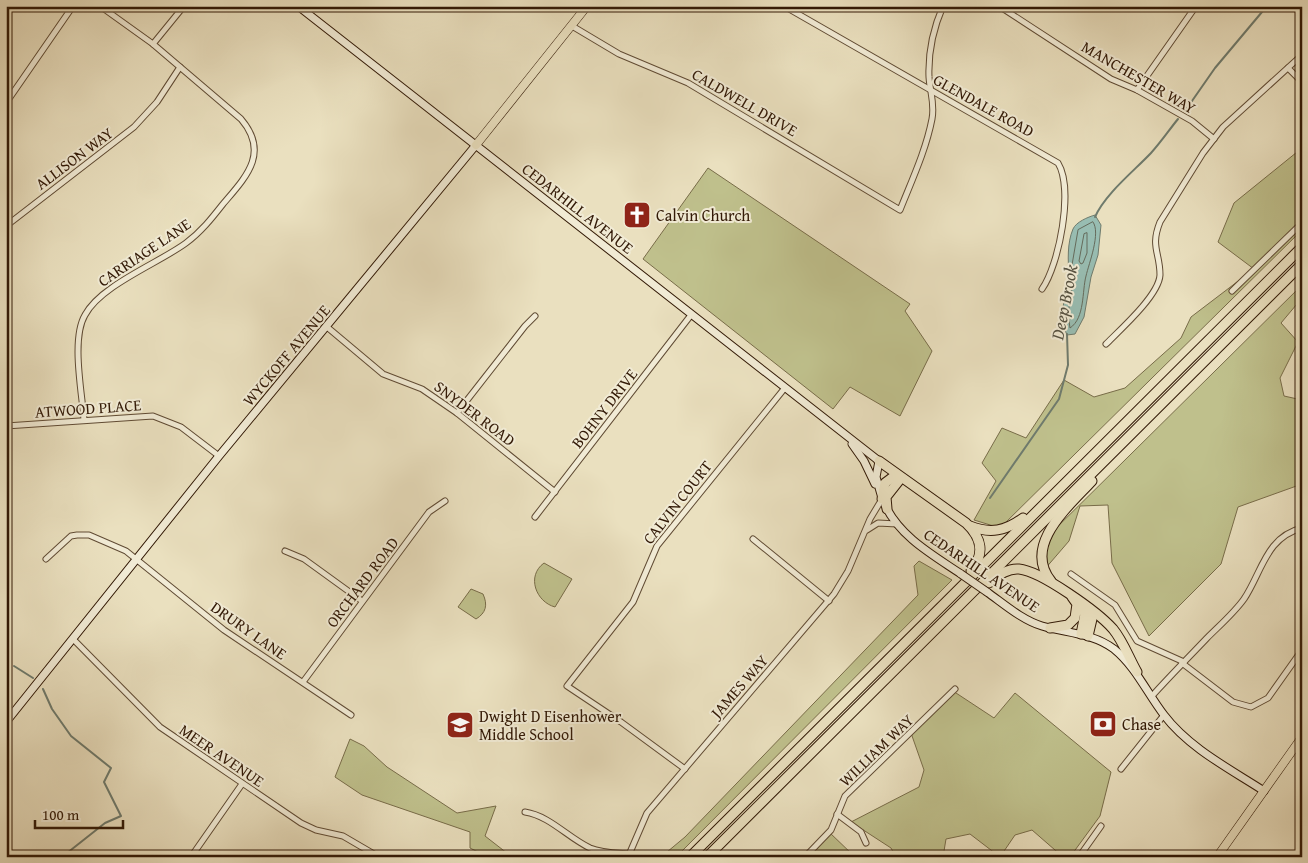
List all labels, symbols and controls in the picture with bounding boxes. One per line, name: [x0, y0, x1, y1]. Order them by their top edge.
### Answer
street label: MANCHESTER WAY: [1077, 34, 1201, 120]
street label: CALDWELL DRIVE: [688, 62, 802, 142]
street label: GLENDALE ROAD: [929, 67, 1039, 143]
street label: ALLISON WAY: [30, 121, 118, 195]
street label: CEDARHILL AVENUE: [517, 157, 639, 259]
church icon: Calvin Church: [622, 200, 652, 230]
place label: Calvin Church: [656, 203, 750, 227]
street label: CARRIAGE LANE: [93, 212, 195, 292]
water label: Deep Brook: [1043, 261, 1085, 343]
street label: WYCKOFF AVENUE: [236, 299, 336, 411]
street label: BOHNY DRIVE: [565, 363, 643, 453]
street label: SNYDER ROAD: [429, 374, 521, 452]
street label: ATWOOD PLACE: [34, 392, 142, 424]
street label: CALVIN COURT: [637, 455, 717, 549]
street label: CEDARHILL AVENUE: [919, 522, 1045, 618]
street label: ORCHARD ROAD: [320, 531, 404, 632]
street label: DRURY LANE: [206, 595, 292, 665]
street label: JAMES WAY: [703, 649, 774, 725]
place label: Dwight D Eisenhower Middle School: [479, 704, 622, 746]
street label: WILLIAM WAY: [833, 708, 919, 792]
bank icon: Chase: [1088, 709, 1118, 739]
school or university icon: Dwight D Eisenhower Middle School: [445, 710, 475, 740]
place label: Chase: [1122, 712, 1161, 736]
street label: MEER AVENUE: [175, 718, 269, 792]
scale bar: [35, 798, 122, 830]
text: 100 m: [42, 804, 80, 825]

